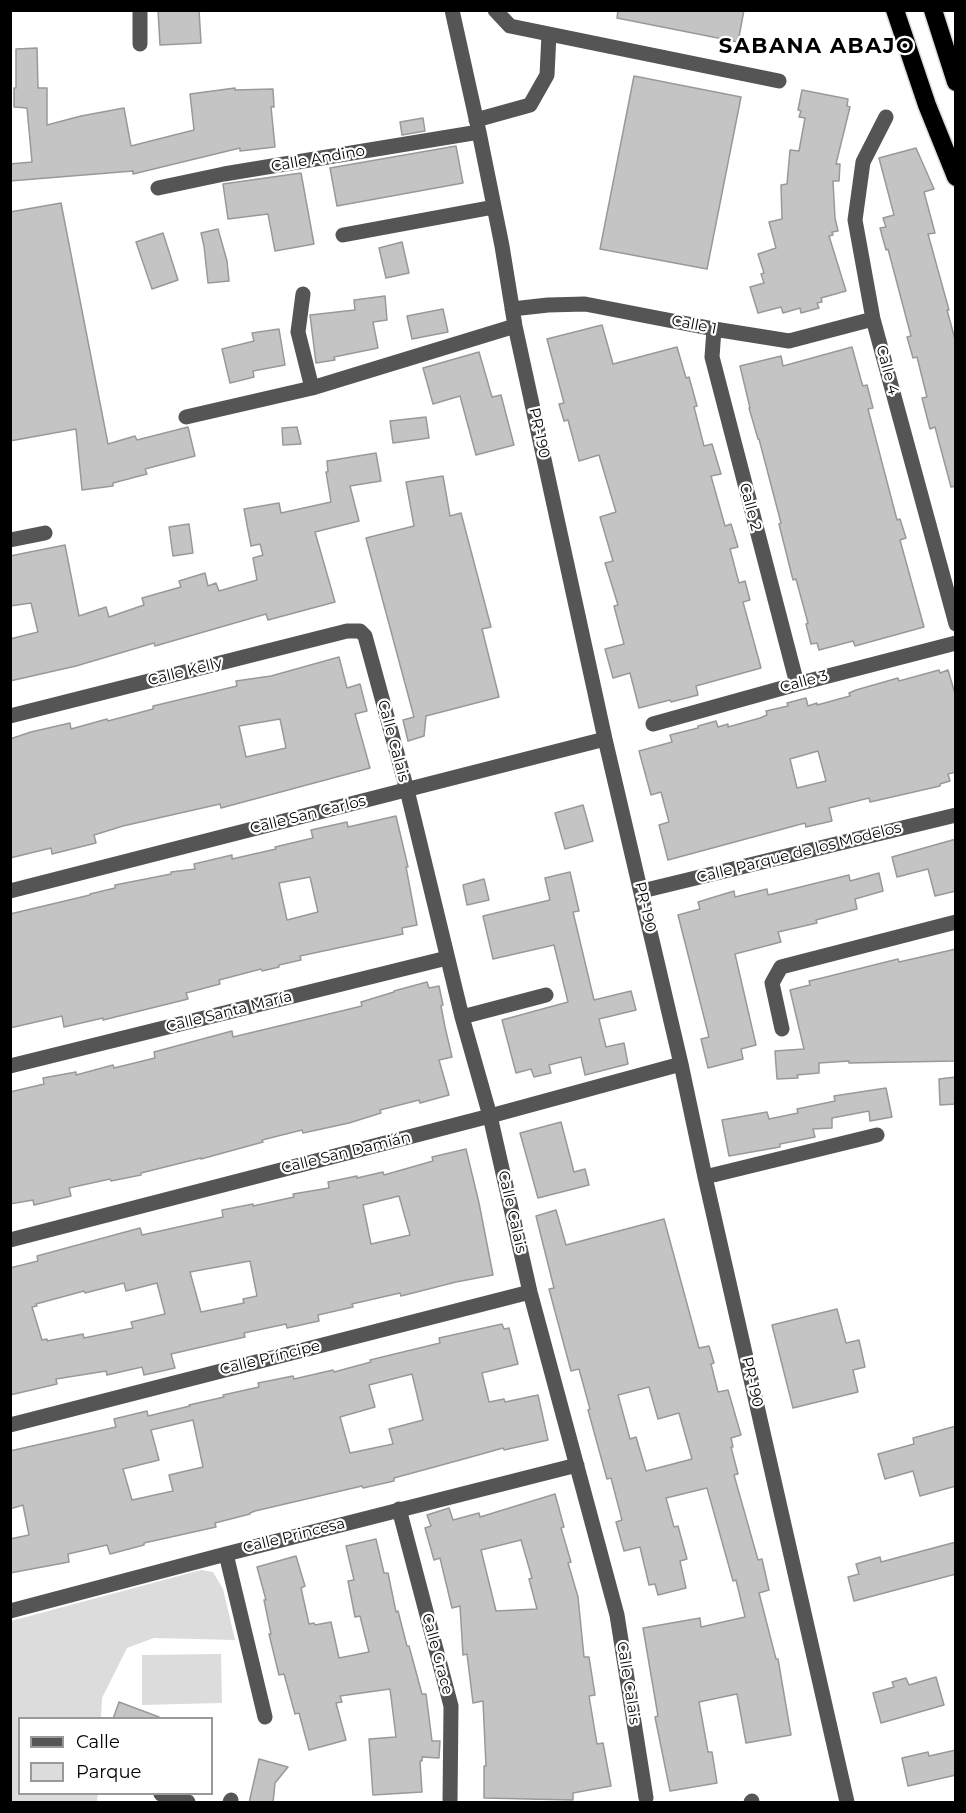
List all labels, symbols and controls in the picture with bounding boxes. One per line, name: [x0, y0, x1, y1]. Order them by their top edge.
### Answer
district label: SABANA ABAJO: [719, 34, 915, 60]
street label: Calle Andino: [270, 142, 366, 176]
street label: Calle 1: [670, 312, 718, 338]
street label: Calle 4: [872, 343, 902, 397]
street label: PR-190: [525, 406, 553, 460]
street label: Calle 2: [735, 481, 765, 533]
street label: Calle Kelly: [146, 654, 224, 690]
street label: Calle 3: [778, 667, 830, 697]
street label: Calle Calais: [373, 698, 413, 784]
street label: Calle San Carlos: [248, 792, 368, 838]
street label: Calle Parque de los Modelos: [695, 819, 903, 887]
street label: PR-190: [630, 880, 660, 934]
street label: Calle Santa María: [164, 988, 294, 1036]
street label: Calle San Damián: [279, 1128, 413, 1178]
street label: Calle Calais: [494, 1169, 530, 1255]
street label: Calle Príncipe: [218, 1337, 322, 1379]
street label: PR-190: [737, 1355, 767, 1409]
street label: Calle Princesa: [241, 1515, 347, 1557]
street label: Calle Grace: [417, 1611, 457, 1697]
street label: Calle Calais: [613, 1640, 643, 1726]
legend: [18, 1717, 213, 1795]
text: Calle: [76, 1731, 120, 1753]
text: Parque: [76, 1761, 141, 1783]

